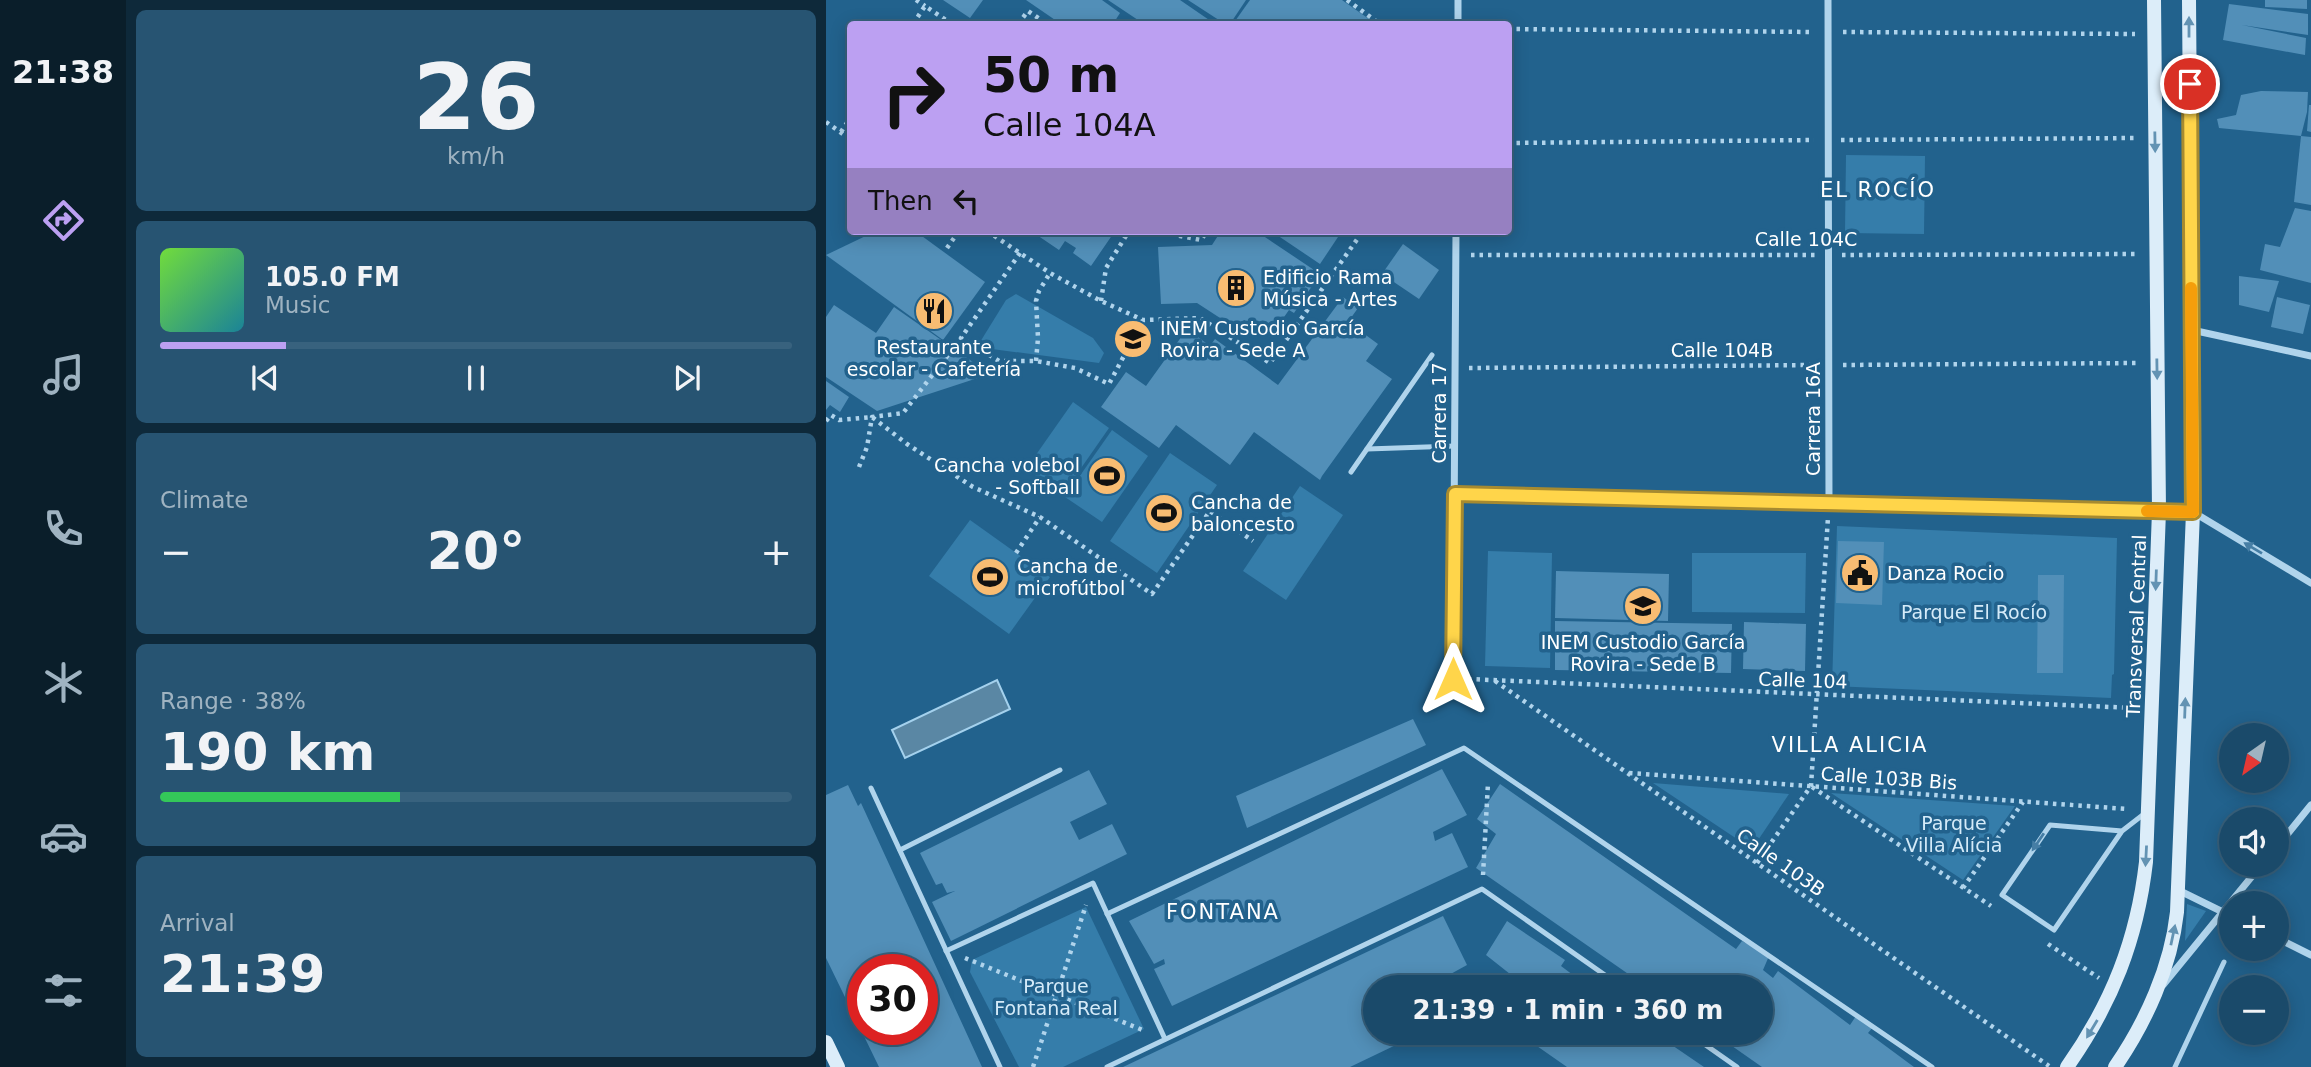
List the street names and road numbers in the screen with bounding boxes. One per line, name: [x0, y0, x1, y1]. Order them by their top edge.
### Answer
street label: Calle 104C: [1755, 228, 1857, 250]
street label: Calle 104B: [1671, 339, 1773, 361]
street label: Carrera 17: [1428, 362, 1450, 464]
street label: Carrera 16A: [1802, 362, 1824, 476]
street label: Transversal Central: [2122, 534, 2150, 719]
street label: Calle 104: [1758, 667, 1848, 693]
street label: Calle 103B Bis: [1820, 762, 1958, 794]
street label: Calle 103B: [1733, 824, 1829, 900]

